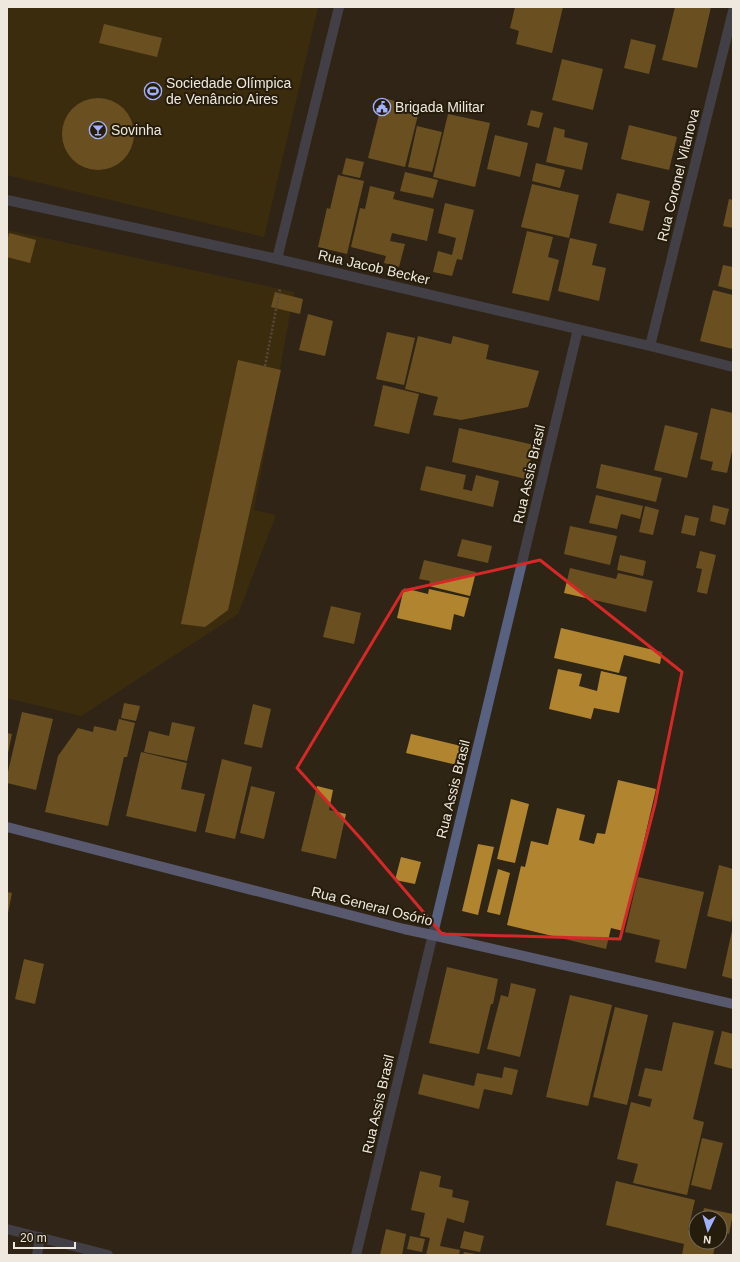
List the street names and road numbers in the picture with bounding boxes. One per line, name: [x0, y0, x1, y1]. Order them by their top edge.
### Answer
street label: Rua Coronel Vilanova: [654, 107, 702, 243]
street label: Rua Jacob Becker: [316, 246, 432, 288]
street label: Rua Assis Brasil: [510, 423, 548, 525]
street label: Rua Assis Brasil: [433, 738, 473, 840]
street label: Rua General Osório: [310, 883, 435, 929]
street label: Rua Assis Brasil: [359, 1053, 397, 1155]

